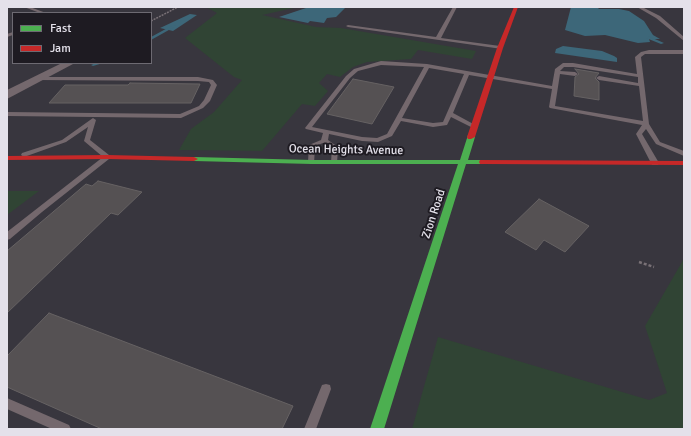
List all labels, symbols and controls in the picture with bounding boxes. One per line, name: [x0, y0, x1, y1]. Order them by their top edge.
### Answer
legend: [12, 12, 152, 64]
text: Fast: [50, 21, 71, 36]
text: Jam: [50, 41, 71, 56]
street label: Ocean Heights Avenue: [289, 142, 403, 158]
street label: Zion Road: [419, 187, 449, 241]

